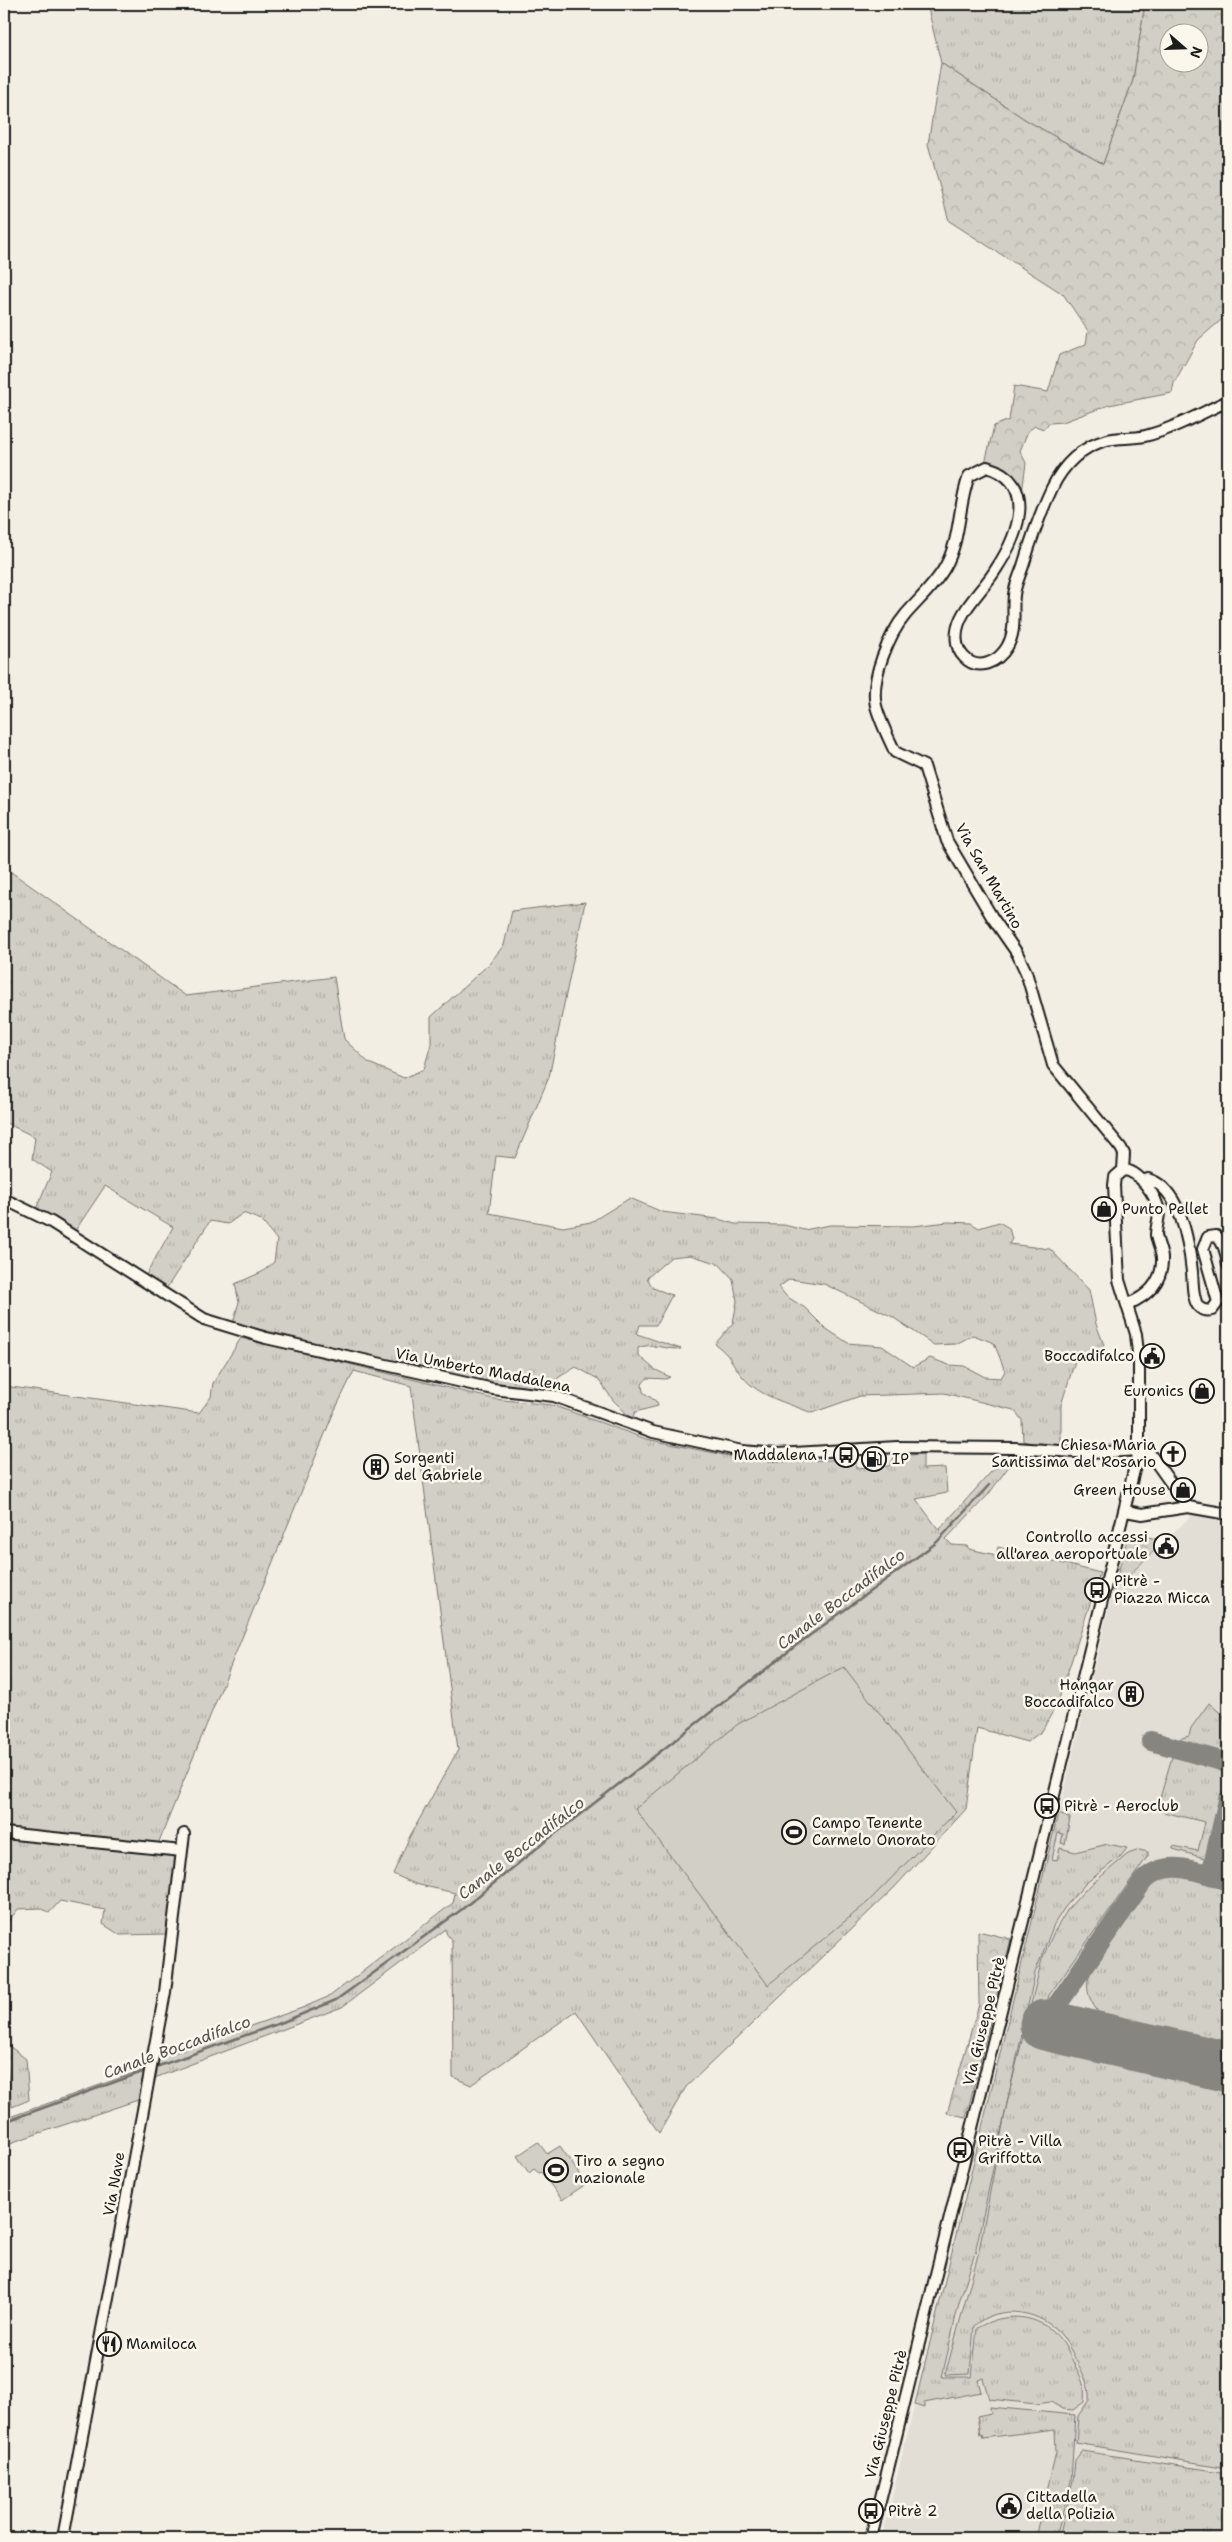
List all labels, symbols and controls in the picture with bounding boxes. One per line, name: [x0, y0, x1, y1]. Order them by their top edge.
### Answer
north arrow: [1160, 22, 1210, 72]
text: N: [1186, 44, 1207, 61]
street label: Via San Martino: [951, 820, 1027, 932]
shop icon: Punto Pellet: [1091, 1196, 1117, 1222]
place label: Punto Pellet: [1122, 1199, 1209, 1219]
street label: Via Umberto Maddalena: [394, 1343, 573, 1397]
public building icon: Boccadifalco: [1139, 1343, 1165, 1369]
place label: Boccadifalco: [1044, 1346, 1134, 1366]
shop icon: Euronics: [1189, 1378, 1215, 1404]
place label: Euronics: [1123, 1381, 1184, 1401]
place label: Chiesa Maria Santissima del Rosario: [992, 1435, 1157, 1472]
church icon: Chiesa Maria Santissima del Rosario: [1160, 1441, 1186, 1467]
bus stop icon: Maddalena 1: [833, 1442, 859, 1468]
place label: Maddalena 1: [734, 1445, 828, 1465]
fuel station icon: IP: [861, 1446, 887, 1472]
place label: Sorgenti del Gabriele: [394, 1448, 483, 1485]
place label: IP: [892, 1449, 909, 1469]
building icon: Sorgenti del Gabriele: [363, 1454, 389, 1480]
shop icon: Green House: [1170, 1477, 1196, 1503]
place label: Green House: [1073, 1480, 1166, 1500]
place label: Controllo accessi all'area aeroportuale: [996, 1527, 1148, 1564]
public building icon: Controllo accessi all'area aeroportuale: [1153, 1533, 1179, 1559]
water label: Canale Boccadifalco: [773, 1544, 910, 1654]
place label: Pitrè - Piazza Micca: [1114, 1571, 1210, 1608]
bus stop icon: Pitrè - Piazza Micca: [1084, 1577, 1110, 1603]
place label: Hangar Boccadifalco: [1024, 1675, 1114, 1712]
building icon: Hangar Boccadifalco: [1118, 1681, 1144, 1707]
water label: Canale Boccadifalco: [453, 1792, 589, 1904]
bus stop icon: Pitrè - Aeroclub: [1034, 1793, 1060, 1819]
place label: Pitrè - Aeroclub: [1064, 1796, 1179, 1816]
place label: Campo Tenente Carmelo Onorato: [812, 1813, 936, 1850]
sports icon: Campo Tenente Carmelo Onorato: [781, 1819, 807, 1845]
street label: Via Giuseppe Pitrè: [958, 1954, 1010, 2088]
water label: Canale Boccadifalco: [100, 2010, 254, 2083]
place label: Pitrè - Villa Griffotta: [978, 2131, 1063, 2168]
bus stop icon: Pitrè - Villa Griffotta: [947, 2137, 973, 2163]
street label: Via Nave: [99, 2150, 129, 2218]
place label: Tiro a segno nazionale: [574, 2151, 665, 2188]
sports icon: Tiro a segno nazionale: [543, 2157, 569, 2183]
restaurant icon: Mamiloca: [96, 2331, 122, 2357]
place label: Mamiloca: [126, 2334, 197, 2354]
street label: Via Giuseppe Pitrè: [860, 2347, 912, 2481]
place label: Cittadella della Polizia: [1026, 2487, 1115, 2524]
public building icon: Cittadella della Polizia: [996, 2493, 1022, 2519]
bus stop icon: Pitrè 2: [858, 2498, 884, 2524]
place label: Pitrè 2: [888, 2501, 938, 2521]

